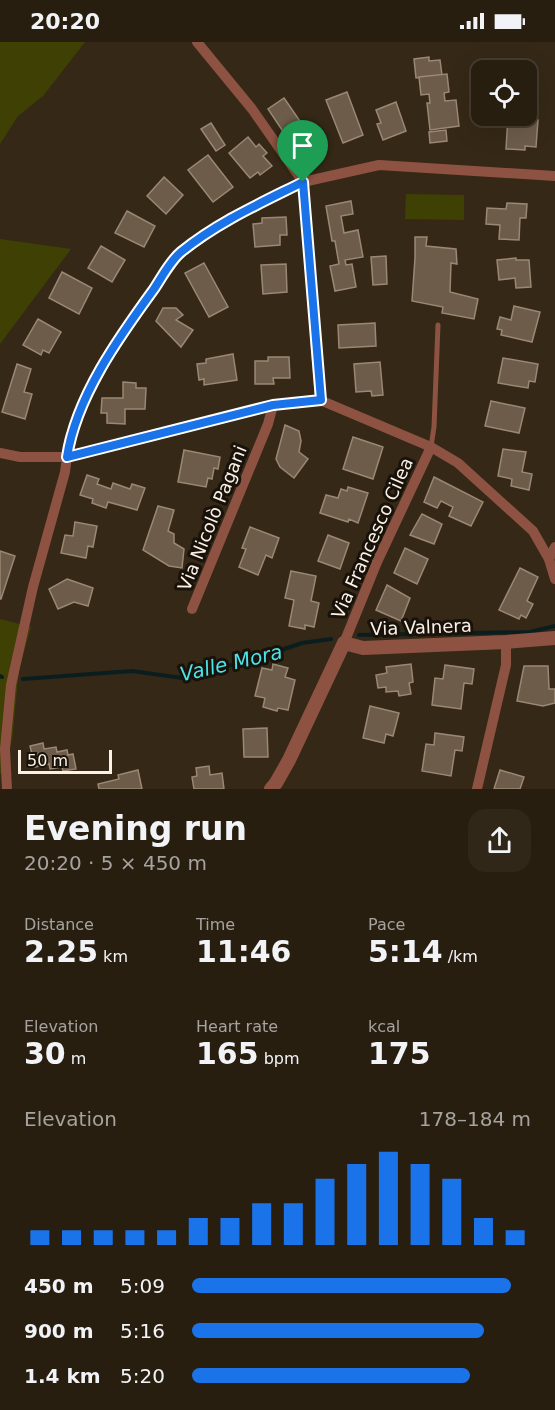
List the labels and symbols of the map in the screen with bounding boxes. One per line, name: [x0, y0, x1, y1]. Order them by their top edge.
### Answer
pin: [277, 120, 328, 182]
street label: Via Nicolò Pagani: [173, 442, 251, 594]
street label: Via Francesco Cilea: [327, 454, 417, 622]
street label: Via Valnera: [370, 615, 472, 639]
water label: Valle Mora: [177, 640, 285, 686]
scale bar: [18, 747, 112, 774]

